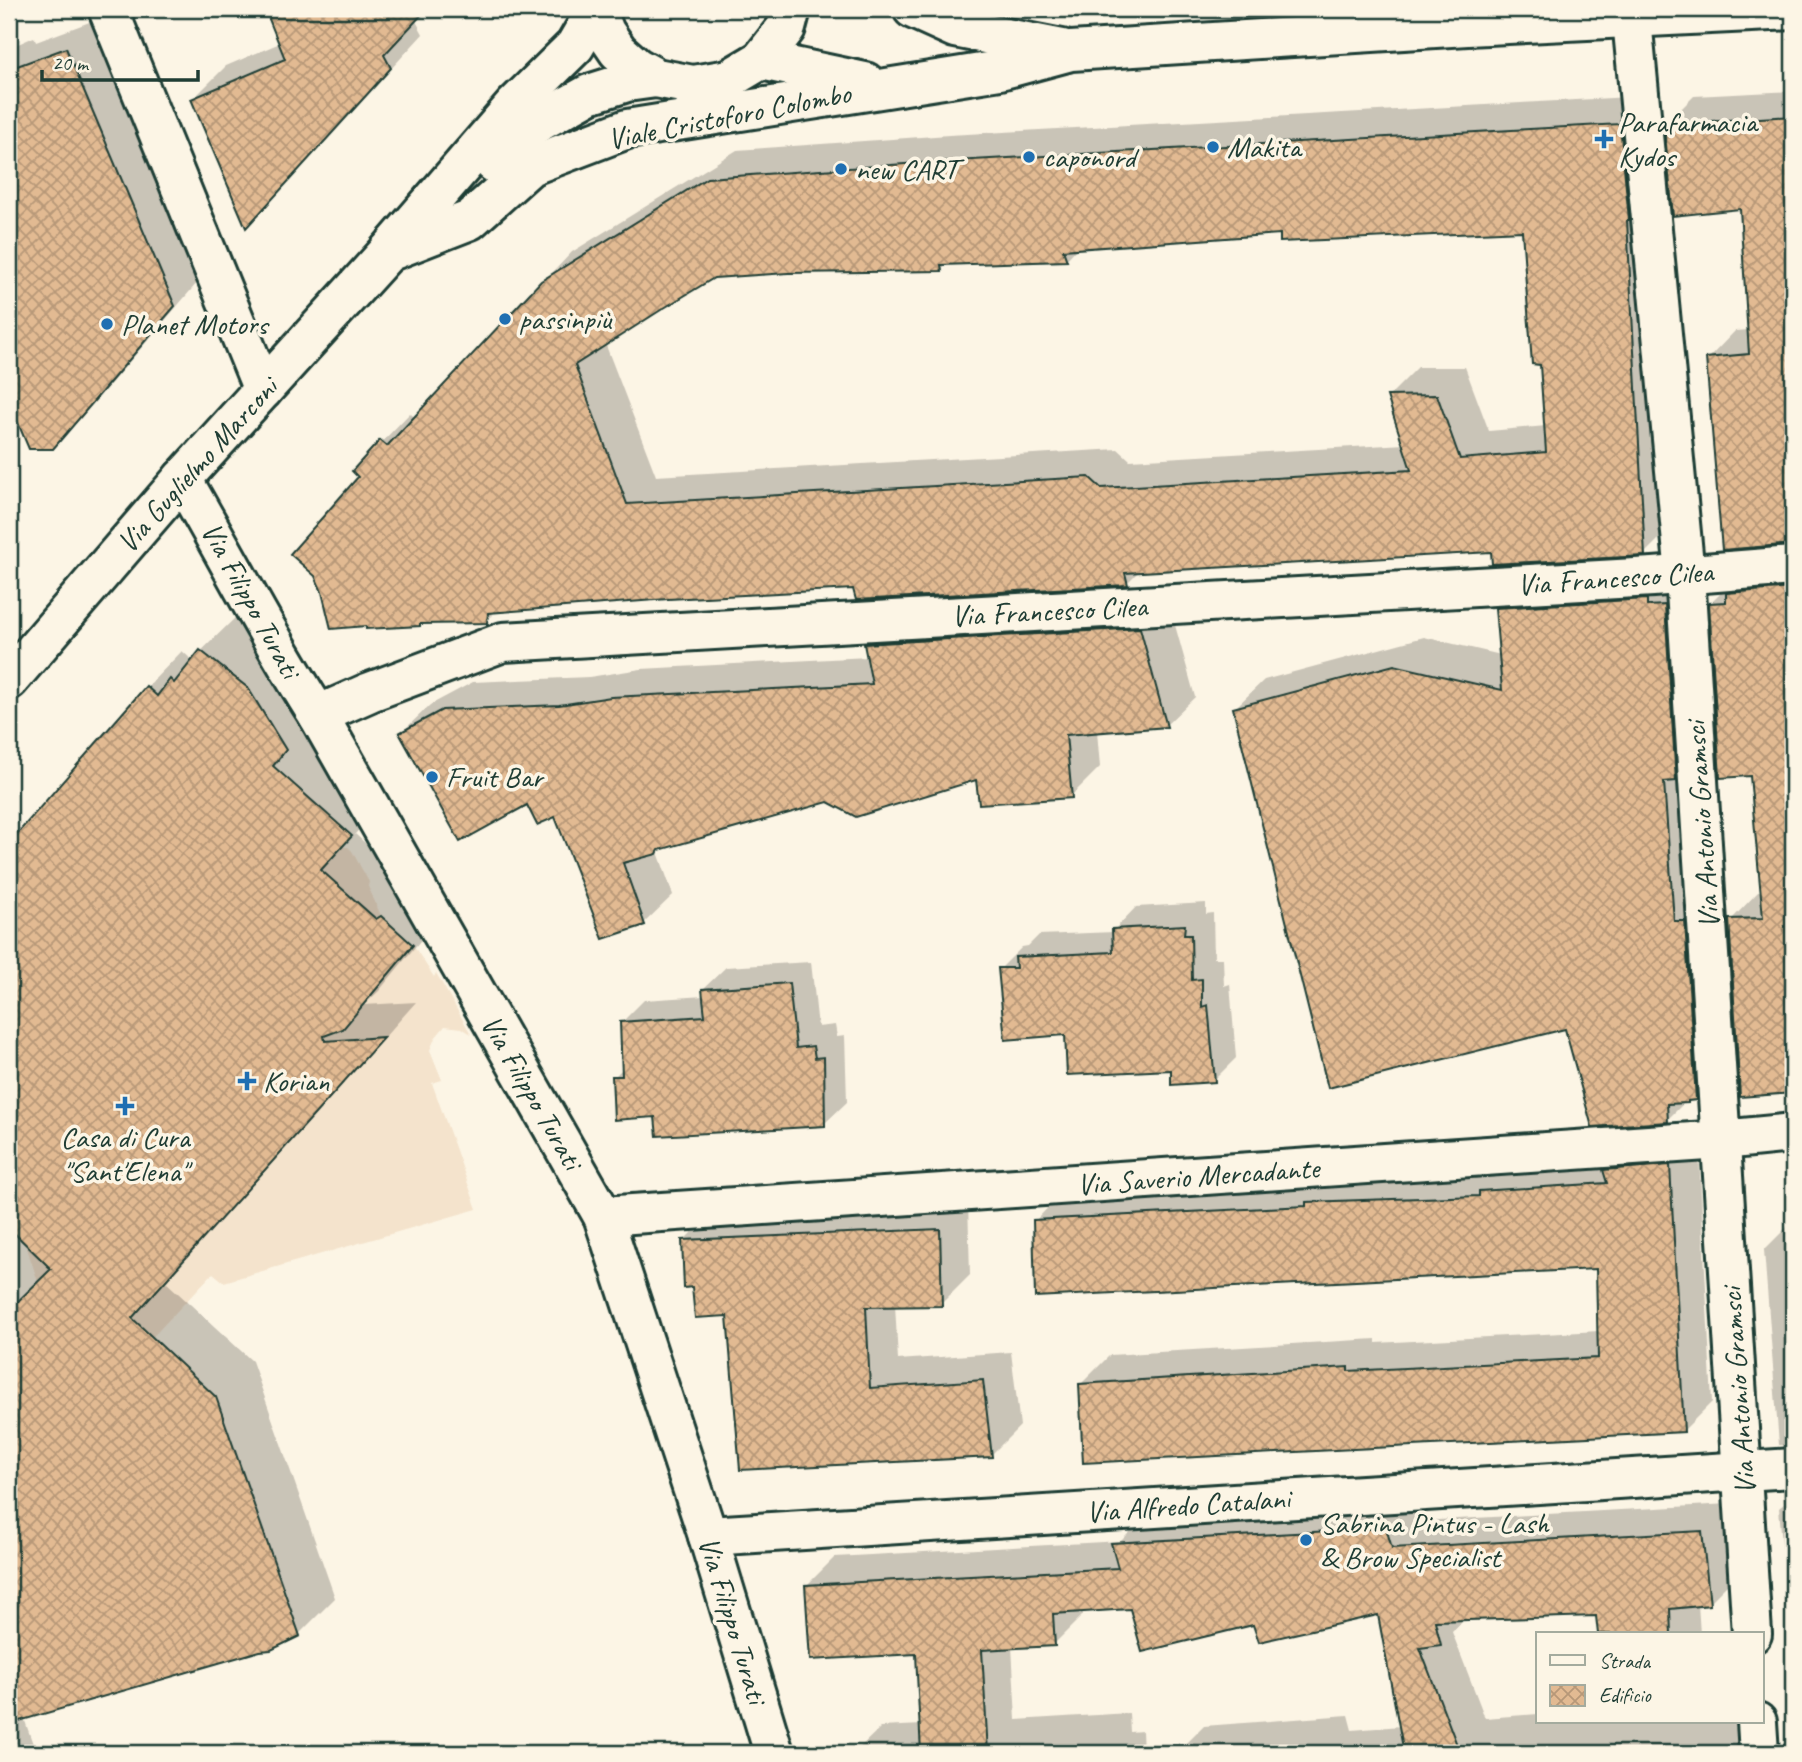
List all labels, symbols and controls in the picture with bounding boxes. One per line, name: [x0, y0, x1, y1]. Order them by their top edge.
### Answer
scale bar: [42, 38, 198, 82]
text: 20 m: [52, 50, 90, 76]
street label: Viale Cristoforo Colombo: [604, 74, 855, 158]
place label: Parafarmacia Kydos: [1618, 103, 1760, 175]
place label: Makita: [1227, 128, 1303, 166]
marker: Parafarmacia Kydos: [1596, 131, 1612, 147]
place label: caponord: [1043, 138, 1140, 176]
marker: Makita: [1205, 139, 1221, 155]
marker: caponord: [1021, 149, 1037, 165]
place label: new CART: [855, 150, 965, 188]
marker: new CART: [833, 161, 849, 177]
place label: passinpiù: [519, 300, 613, 338]
place label: Planet Motors: [121, 305, 270, 343]
marker: passinpiù: [497, 311, 513, 327]
marker: Planet Motors: [99, 316, 115, 332]
street label: Via Guglielmo Marconi: [108, 367, 288, 561]
street label: Via Filippo Turati: [193, 516, 311, 687]
street label: Via Francesco Cilea: [1516, 552, 1716, 604]
street label: Via Francesco Cilea: [950, 587, 1150, 635]
street label: Via Antonio Gramsci: [1676, 717, 1728, 930]
place label: Fruit Bar: [446, 758, 545, 796]
marker: Fruit Bar: [424, 769, 440, 785]
street label: Via Filippo Turati: [473, 1008, 593, 1179]
place label: Korian: [263, 1062, 330, 1100]
marker: Korian: [237, 1071, 257, 1091]
marker: Casa di Cura "Sant'Elena": [115, 1096, 135, 1116]
place label: Casa di Cura "Sant'Elena": [60, 1118, 193, 1190]
street label: Via Saverio Mercadante: [1076, 1148, 1323, 1203]
street label: Via Antonio Gramsci: [1712, 1283, 1764, 1496]
street label: Via Alfredo Catalani: [1085, 1479, 1295, 1531]
place label: Sabrina Pintus - Lash & Brow Specialist: [1320, 1504, 1550, 1576]
street label: Via Filippo Turati: [690, 1532, 777, 1711]
marker: Sabrina Pintus - Lash & Brow Specialist: [1298, 1532, 1314, 1548]
legend: [1536, 1632, 1764, 1724]
text: Strada: [1599, 1648, 1652, 1674]
text: Edificio: [1599, 1682, 1652, 1708]

